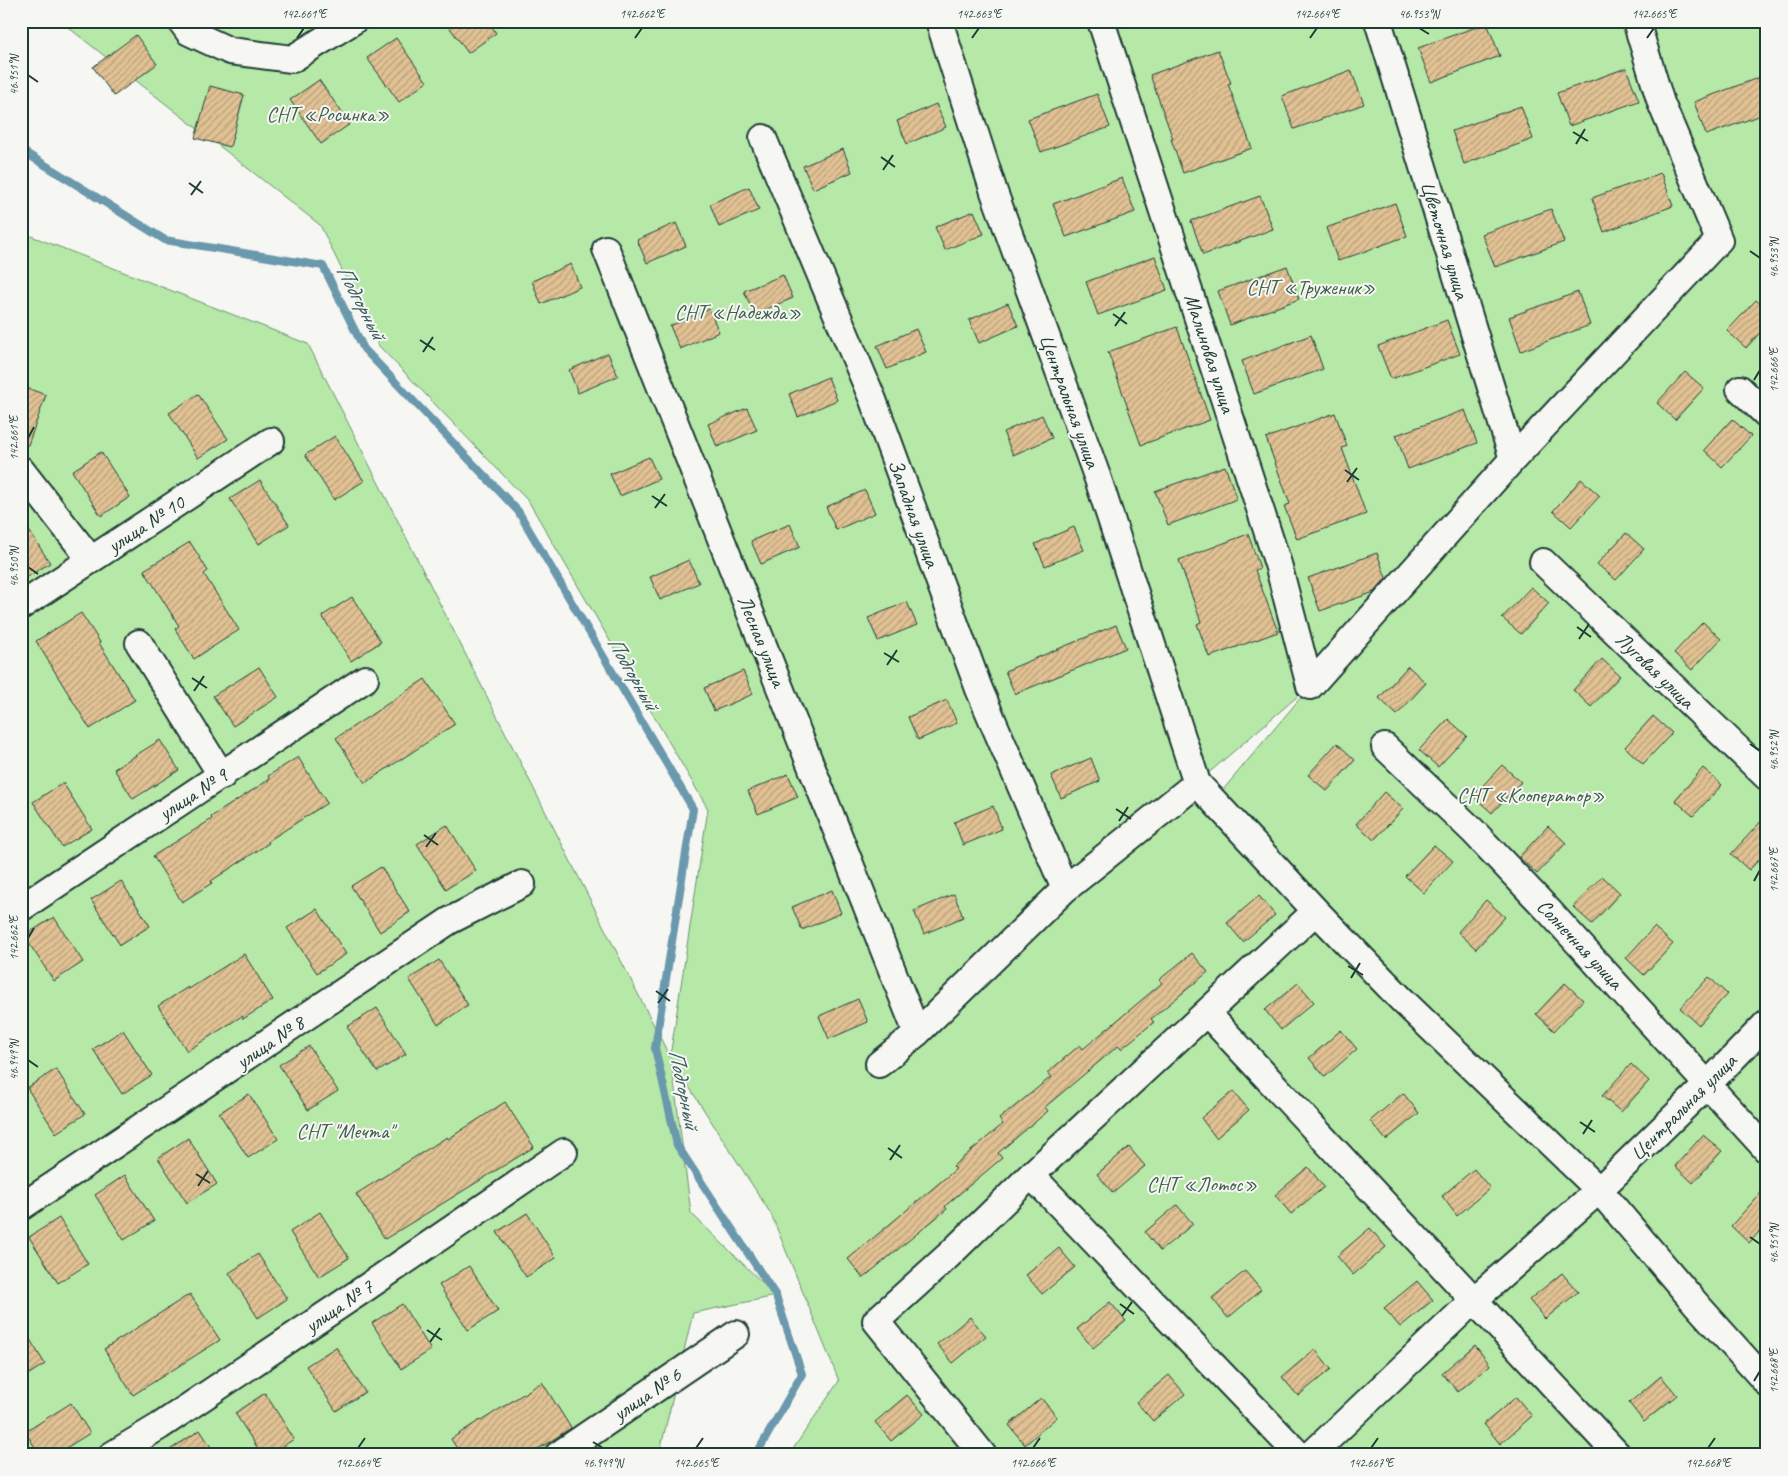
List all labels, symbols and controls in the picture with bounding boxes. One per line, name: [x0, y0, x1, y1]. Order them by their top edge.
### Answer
text: 142.661°E: [282, 6, 328, 22]
text: 142.662°E: [620, 6, 666, 22]
text: 142.663°E: [957, 6, 1003, 22]
text: 142.664°E: [1295, 6, 1341, 22]
text: 46.953°N: [1399, 6, 1441, 22]
text: 142.665°E: [1632, 6, 1678, 22]
text: 46.951°N: [6, 53, 22, 95]
park label: СНТ «Росинка»: [266, 101, 390, 127]
street label: Цветочная улица: [1415, 178, 1476, 304]
text: 46.953°N: [1766, 236, 1782, 278]
water label: Подгорный: [330, 260, 395, 348]
park label: СНТ «Труженик»: [1247, 274, 1376, 300]
street label: Малиновая улица: [1179, 290, 1242, 417]
park label: СНТ «Надежда»: [675, 299, 801, 325]
street label: Центральная улица: [1034, 330, 1107, 473]
text: 142.666°E: [1766, 346, 1782, 392]
text: 142.661°E: [6, 414, 22, 460]
street label: Западная улица: [882, 455, 946, 572]
street label: улица № 10: [101, 489, 191, 560]
text: 46.950°N: [6, 545, 22, 587]
street label: Лесная улица: [732, 592, 793, 693]
street label: Луговая улица: [1610, 626, 1701, 715]
water label: Подгорный: [601, 631, 668, 719]
text: 46.952°N: [1766, 729, 1782, 771]
street label: улица № 9: [152, 761, 234, 827]
park label: СНТ «Кооператор»: [1457, 782, 1605, 808]
text: 142.667°E: [1766, 846, 1782, 892]
street label: Солнечная улица: [1531, 893, 1630, 996]
text: 142.662°E: [6, 914, 22, 960]
street label: улица № 8: [229, 1008, 311, 1075]
text: 46.949°N: [6, 1038, 22, 1080]
water label: Подгорный: [662, 1047, 707, 1136]
street label: Центральная улица: [1624, 1047, 1743, 1166]
park label: СНТ "Мечта": [297, 1118, 397, 1144]
park label: СНТ «Лотос»: [1147, 1171, 1257, 1197]
text: 46.951°N: [1766, 1222, 1782, 1264]
street label: улица № 7: [298, 1273, 380, 1339]
text: 142.668°E: [1766, 1347, 1782, 1393]
street label: улица № 6: [606, 1361, 687, 1427]
text: 142.664°E: [336, 1455, 382, 1471]
text: 46.949°N: [583, 1455, 625, 1471]
text: 142.665°E: [674, 1455, 720, 1471]
text: 142.666°E: [1011, 1455, 1057, 1471]
text: 142.667°E: [1349, 1455, 1395, 1471]
text: 142.668°E: [1686, 1455, 1732, 1471]

